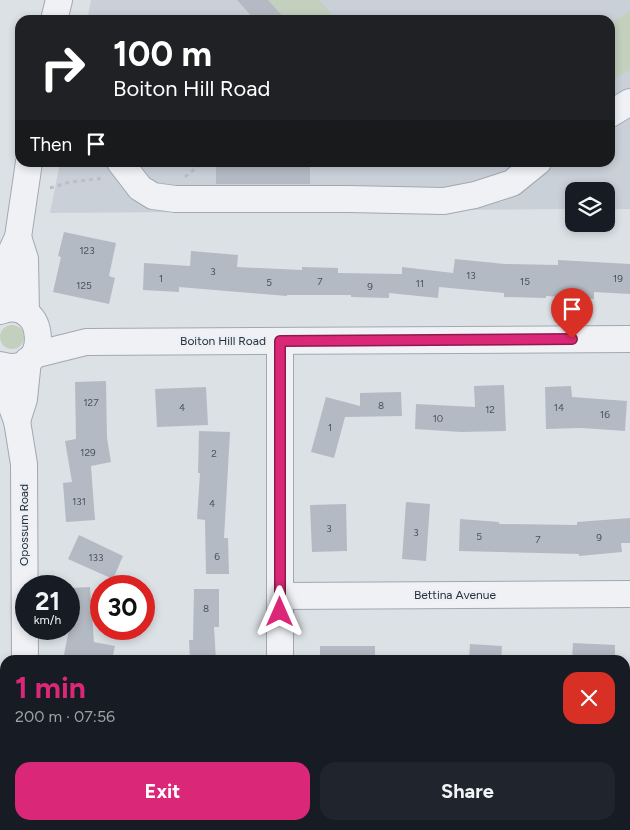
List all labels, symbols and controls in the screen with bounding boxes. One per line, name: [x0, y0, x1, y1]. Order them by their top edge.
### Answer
text: 100 m: [113, 33, 212, 75]
icon: right: [30, 35, 95, 100]
text: Boiton Hill Road: [113, 75, 270, 102]
icon: arrive: [82, 130, 110, 158]
text: Then: [30, 133, 72, 156]
map controls: [565, 182, 615, 232]
button: layers: [565, 182, 615, 232]
house number: 123: [79, 244, 95, 257]
house number: 3: [210, 265, 216, 278]
house number: 13: [466, 269, 476, 282]
house number: 1: [159, 272, 163, 285]
house number: 19: [613, 272, 623, 285]
house number: 7: [317, 275, 323, 288]
house number: 15: [520, 275, 530, 288]
house number: 5: [266, 276, 272, 289]
house number: 11: [416, 277, 424, 290]
house number: 125: [76, 279, 92, 292]
house number: 9: [367, 280, 373, 293]
pin: [551, 288, 593, 339]
icon: arrive: [558, 295, 586, 323]
street label: Boiton Hill Road: [180, 334, 266, 348]
house number: 127: [83, 396, 99, 409]
house number: 8: [378, 399, 384, 412]
house number: 4: [179, 401, 185, 414]
house number: 14: [554, 401, 564, 414]
house number: 12: [485, 403, 495, 416]
house number: 16: [600, 408, 610, 421]
house number: 10: [433, 412, 443, 425]
house number: 1: [328, 421, 332, 434]
house number: 129: [80, 446, 96, 459]
house number: 2: [211, 447, 217, 460]
street label: Opossum Road: [17, 484, 31, 566]
house number: 131: [72, 495, 86, 508]
house number: 4: [209, 497, 215, 510]
house number: 3: [326, 522, 332, 535]
house number: 3: [413, 526, 419, 539]
house number: 5: [476, 530, 482, 543]
house number: 9: [596, 531, 602, 544]
house number: 7: [535, 533, 541, 546]
house number: 6: [214, 550, 220, 563]
house number: 133: [88, 551, 104, 564]
speed limit sign: 30: [90, 575, 155, 640]
position arrow: [253, 585, 305, 637]
text: 21: [35, 586, 60, 616]
street label: Bettina Avenue: [414, 588, 496, 602]
house number: 8: [203, 602, 209, 615]
text: km/h: [34, 613, 61, 627]
text: 1 min: [15, 669, 86, 706]
button: close: [563, 672, 615, 724]
text: 200 m · 07:56: [15, 707, 115, 726]
button: Exit: [15, 762, 310, 820]
button: Share: [320, 762, 615, 820]

